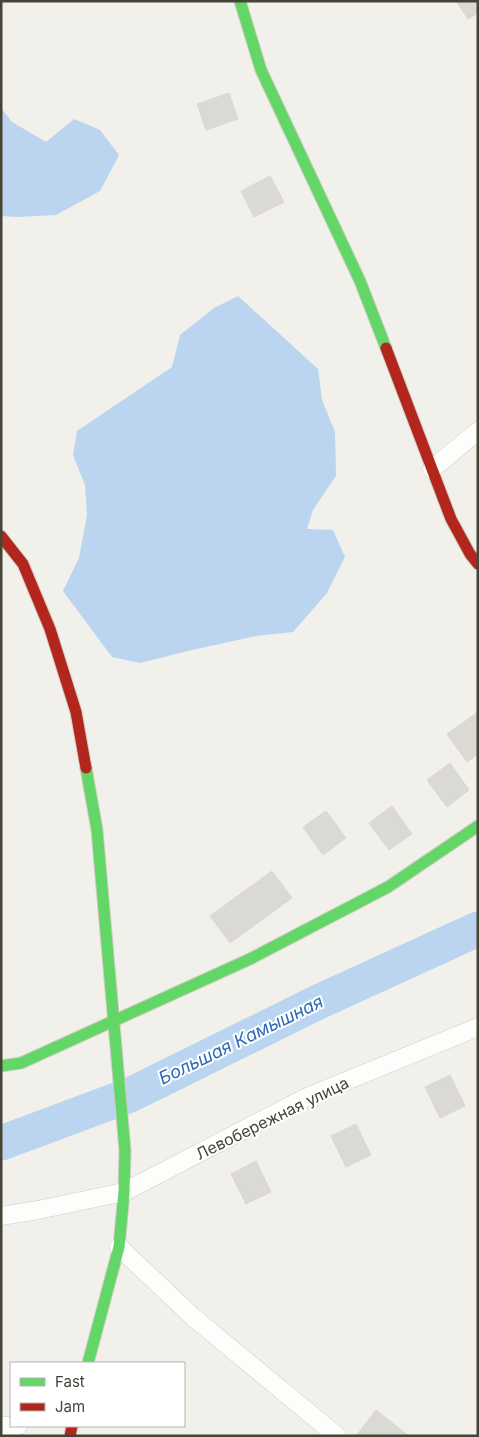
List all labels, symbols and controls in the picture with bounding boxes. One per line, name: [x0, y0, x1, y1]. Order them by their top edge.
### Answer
water label: Большая Камышная: [155, 991, 327, 1089]
street label: Левобережная улица: [192, 1072, 352, 1164]
legend: [10, 1362, 185, 1427]
text: Fast: [55, 1372, 85, 1391]
text: Jam: [55, 1397, 85, 1416]

